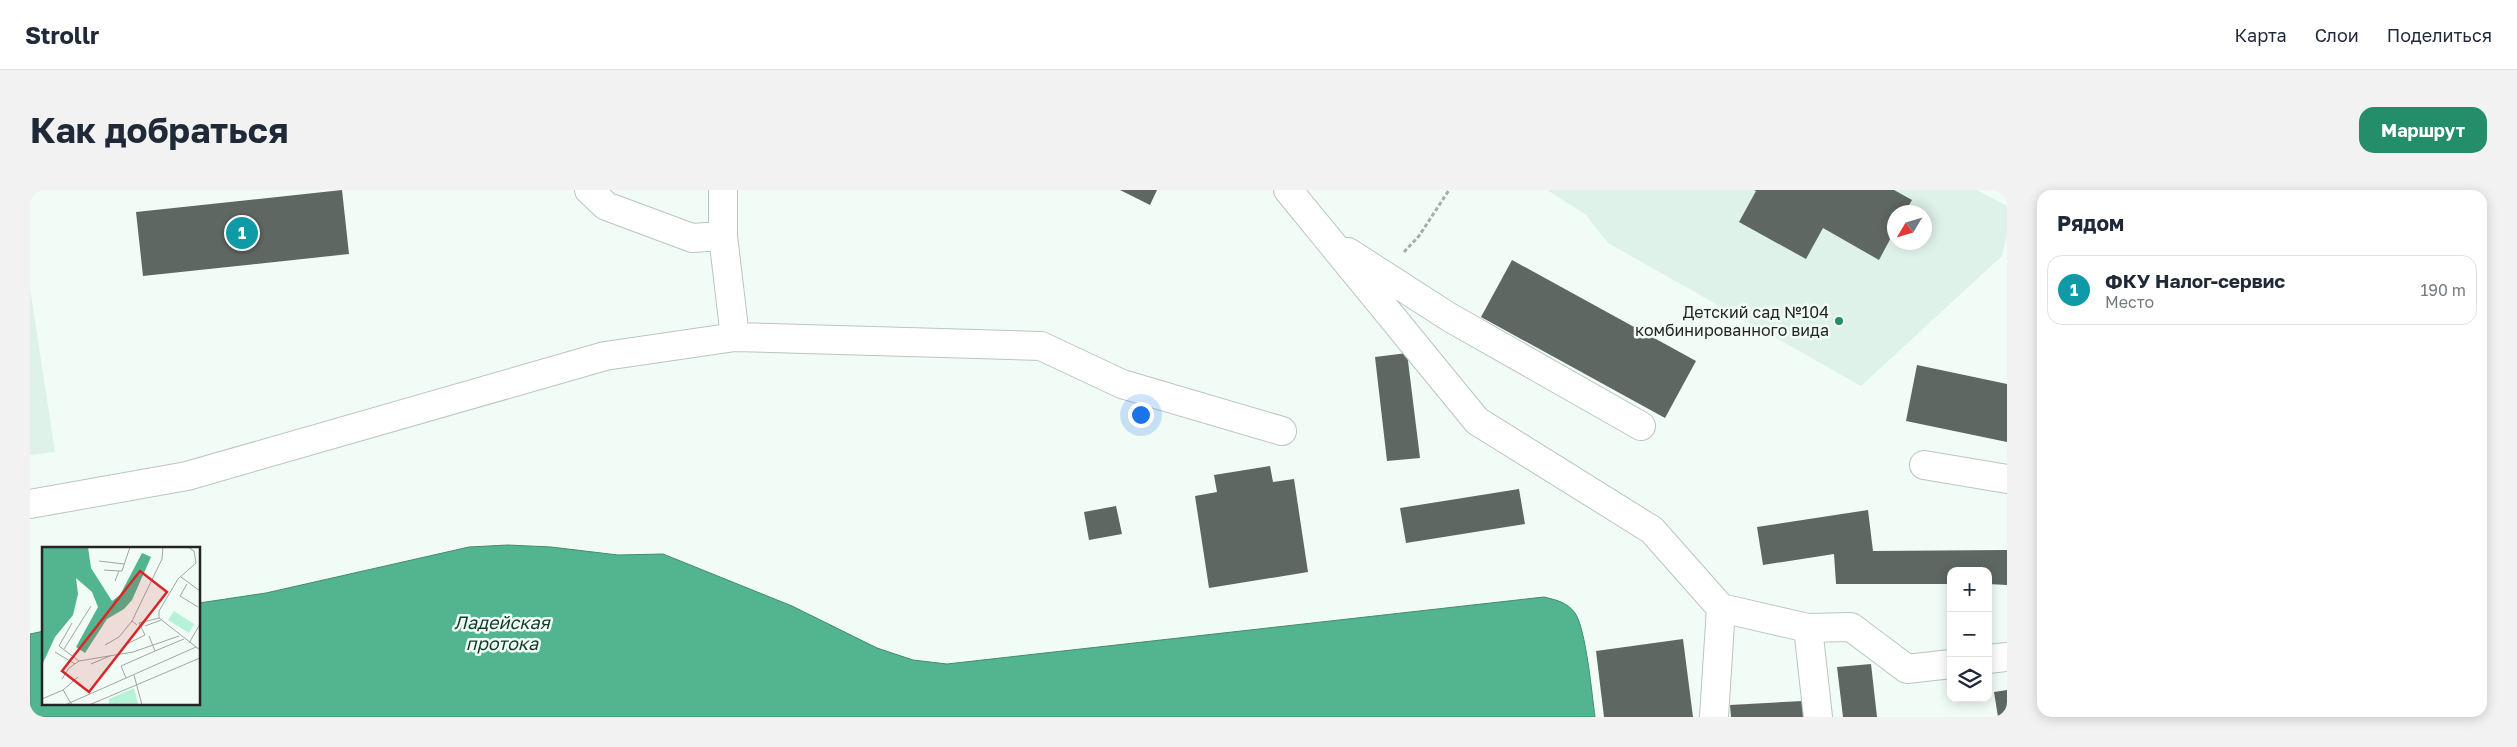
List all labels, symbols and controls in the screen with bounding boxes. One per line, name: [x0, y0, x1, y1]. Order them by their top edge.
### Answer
text: Strollr: [25, 20, 99, 49]
text: Карта: [2235, 24, 2287, 46]
text: Слои: [2315, 24, 2359, 46]
text: Поделиться: [2387, 24, 2492, 46]
button: Маршрут: [2359, 107, 2487, 153]
text: Как добраться: [30, 109, 288, 151]
north arrow: [1887, 205, 1932, 250]
text: Рядом: [2057, 210, 2124, 236]
pin: 1: [226, 214, 258, 252]
text: ФКУ Налог-сервис: [2105, 269, 2285, 292]
text: 1: [2070, 280, 2078, 300]
text: 190 m: [2420, 280, 2466, 300]
text: Место: [2105, 292, 2154, 312]
place label: Детский сад №104 комбинированного вида: [1635, 302, 1829, 340]
marker: Детский сад №104 комбинированного вида: [1833, 315, 1845, 327]
your location: [1128, 402, 1154, 428]
inset map: [42, 547, 200, 704]
map controls: [1947, 567, 1992, 702]
button: +: [1947, 567, 1992, 612]
water label: Ладейская протока: [454, 611, 552, 654]
button: −: [1947, 612, 1992, 657]
button: layers: [1947, 657, 1992, 702]

